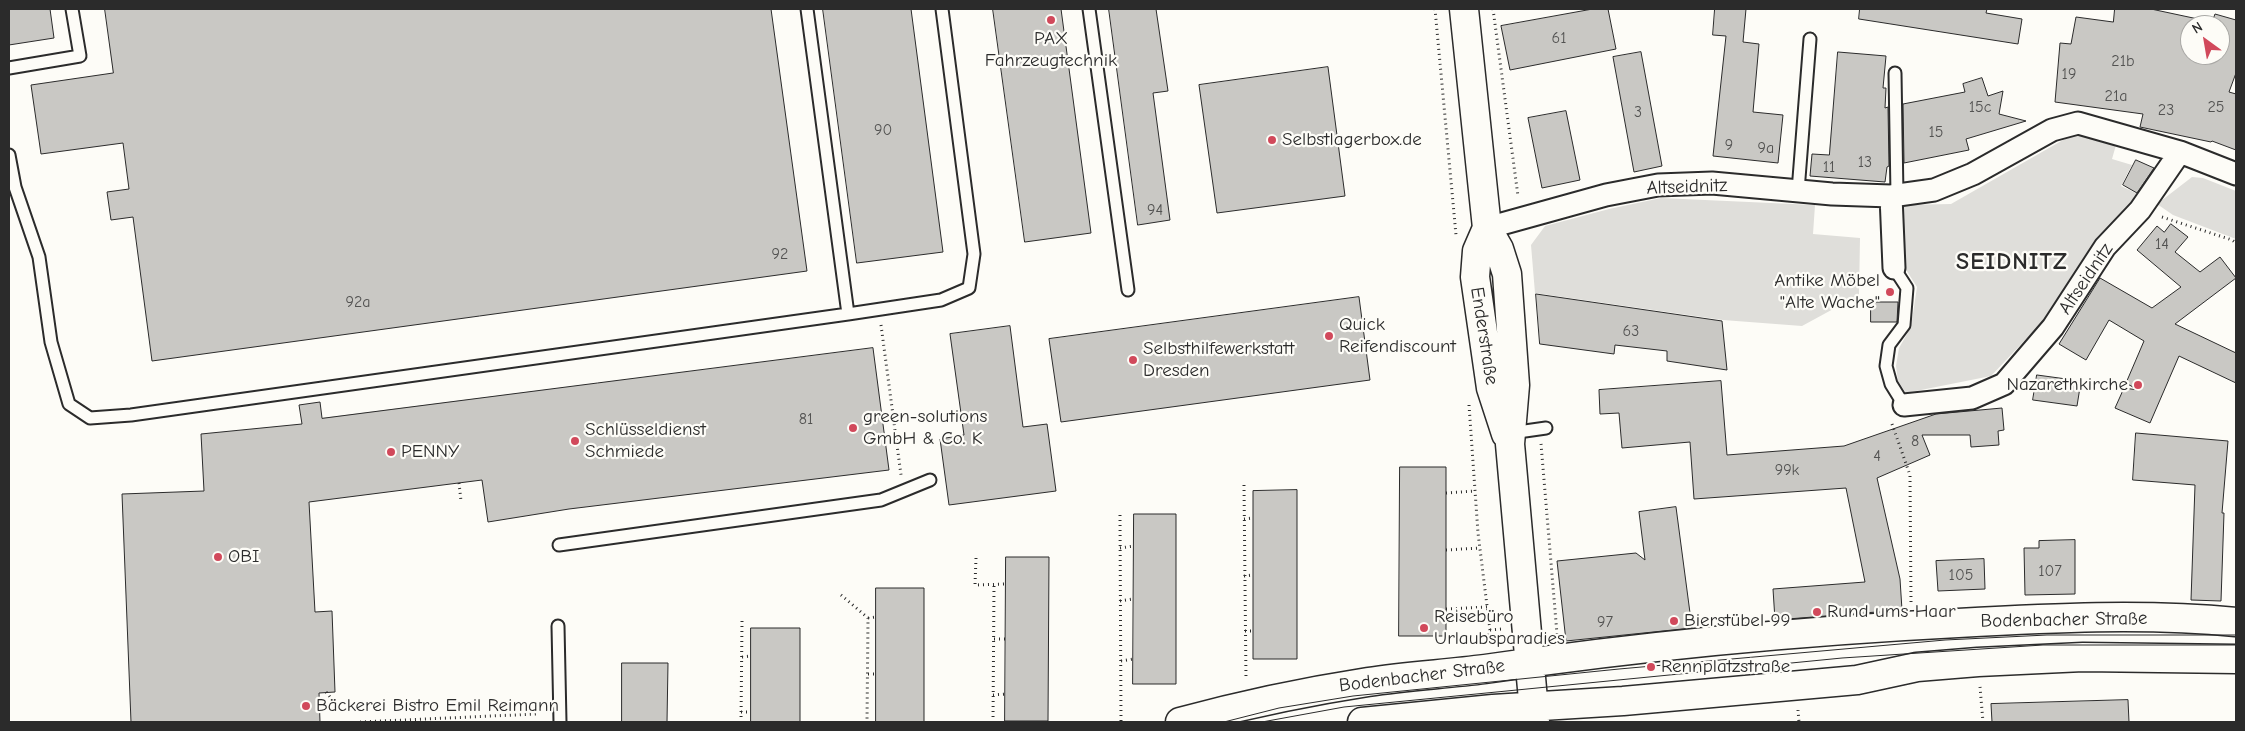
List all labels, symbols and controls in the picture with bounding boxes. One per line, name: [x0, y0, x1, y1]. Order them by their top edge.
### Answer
marker: PAX Fahrzeugtechnik: [1045, 14, 1057, 26]
north arrow: [2180, 15, 2230, 65]
text: N: [2189, 18, 2206, 37]
place label: PAX Fahrzeugtechnik: [985, 28, 1117, 72]
house number: 61: [1551, 28, 1567, 48]
house number: 21b: [2111, 51, 2135, 71]
house number: 19: [2062, 64, 2076, 84]
house number: 21a: [2105, 86, 2127, 106]
house number: 15c: [1969, 97, 1991, 117]
house number: 25: [2207, 97, 2225, 117]
house number: 23: [2158, 100, 2174, 120]
house number: 3: [1634, 102, 1642, 122]
house number: 90: [874, 120, 892, 140]
house number: 15: [1928, 122, 1944, 142]
place label: Selbstlagerbox.de: [1282, 129, 1422, 151]
marker: Selbstlagerbox.de: [1266, 134, 1278, 146]
house number: 9: [1725, 135, 1733, 155]
house number: 9a: [1758, 138, 1774, 158]
house number: 13: [1858, 152, 1872, 172]
house number: 11: [1823, 157, 1835, 177]
street label: Altseidnitz: [1646, 174, 1728, 200]
house number: 94: [1147, 200, 1163, 220]
house number: 14: [2155, 234, 2169, 254]
street label: Altseidnitz: [2054, 239, 2118, 319]
house number: 92: [772, 244, 788, 264]
district label: SEIDNITZ: [1955, 248, 2069, 276]
place label: Antike Möbel "Alte Wache": [1774, 270, 1880, 314]
street label: Enderstraße: [1465, 285, 1503, 387]
marker: Antike Möbel "Alte Wache": [1884, 286, 1896, 298]
house number: 92a: [345, 292, 371, 312]
place label: Quick Reifendiscount: [1339, 314, 1456, 358]
house number: 63: [1623, 321, 1639, 341]
marker: Quick Reifendiscount: [1323, 330, 1335, 342]
place label: Selbsthilfewerkstatt Dresden: [1143, 338, 1294, 382]
marker: Selbsthilfewerkstatt Dresden: [1127, 354, 1139, 366]
place label: Nazarethkirche: [2006, 374, 2128, 396]
marker: Nazarethkirche: [2132, 379, 2144, 391]
place label: green-solutions GmbH & Co. K: [863, 406, 987, 450]
house number: 81: [799, 409, 813, 429]
place label: Schlüsseldienst Schmiede: [585, 419, 706, 463]
marker: green-solutions GmbH & Co. K: [847, 422, 859, 434]
house number: 8: [1911, 431, 1919, 451]
marker: Schlüsseldienst Schmiede: [569, 435, 581, 447]
place label: PENNY: [401, 441, 459, 463]
marker: PENNY: [385, 446, 397, 458]
house number: 4: [1873, 446, 1881, 466]
house number: 99k: [1775, 460, 1799, 480]
place label: OBI: [228, 546, 259, 568]
marker: OBI: [212, 551, 224, 563]
house number: 107: [2038, 561, 2062, 581]
house number: 105: [1949, 565, 1973, 585]
place label: Rund ums Haar: [1827, 601, 1956, 623]
place label: Reisebüro Urlaubsparadies: [1434, 606, 1565, 650]
marker: Rund ums Haar: [1811, 606, 1823, 618]
street label: Bodenbacher Straße: [1980, 607, 2148, 633]
place label: Bierstübel 99: [1684, 610, 1791, 632]
house number: 97: [1597, 612, 1613, 632]
marker: Bierstübel 99: [1668, 615, 1680, 627]
marker: Reisebüro Urlaubsparadies: [1418, 622, 1430, 634]
street label: Bodenbacher Straße: [1338, 655, 1506, 697]
place label: Rennplatzstraße: [1661, 656, 1790, 678]
marker: Rennplatzstraße: [1645, 661, 1657, 673]
place label: Bäckerei Bistro Emil Reimann: [316, 695, 559, 717]
marker: Bäckerei Bistro Emil Reimann: [300, 700, 312, 712]

